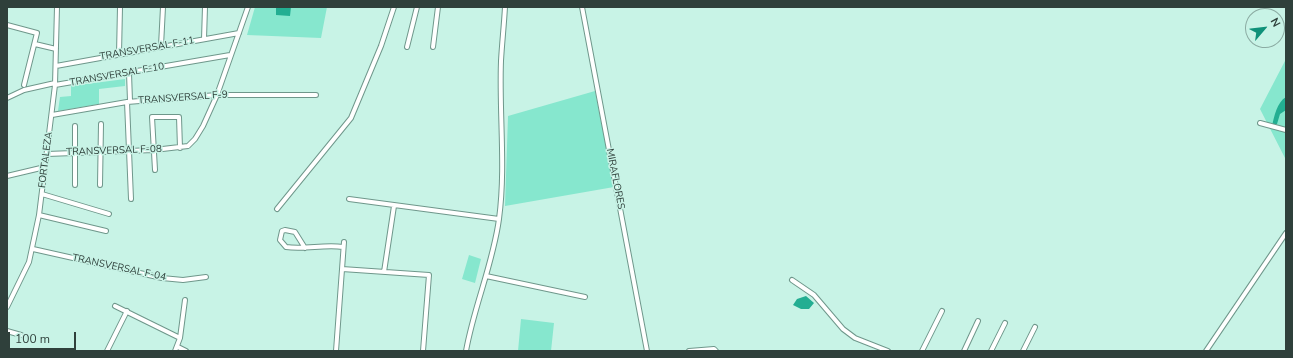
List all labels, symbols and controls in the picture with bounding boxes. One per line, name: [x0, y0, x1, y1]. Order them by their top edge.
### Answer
north arrow: [1245, 8, 1285, 48]
text: N: [1267, 15, 1284, 30]
street label: TRANSVERSAL F-11: [99, 35, 195, 63]
street label: TRANSVERSAL F-10: [69, 61, 165, 89]
street label: TRANSVERSAL F-9: [138, 89, 228, 107]
street label: FORTALEZA: [37, 131, 55, 189]
street label: TRANSVERSAL F-08: [66, 143, 162, 159]
street label: MIRAFLORES: [603, 148, 627, 210]
street label: TRANSVERSAL F-04: [71, 252, 167, 284]
scale bar: [10, 324, 78, 350]
text: 100 m: [15, 331, 50, 347]

